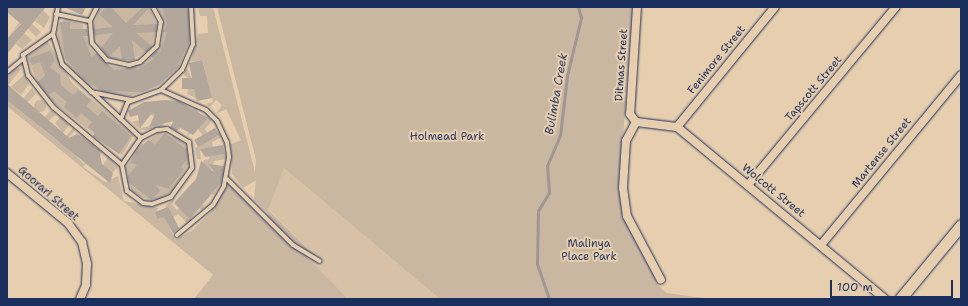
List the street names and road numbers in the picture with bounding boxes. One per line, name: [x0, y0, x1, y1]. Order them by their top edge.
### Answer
street label: Fenimore Street: [685, 23, 749, 97]
street label: Ditmas Street: [613, 28, 631, 102]
street label: Tapscott Street: [783, 54, 845, 124]
street label: Martense Street: [850, 115, 914, 191]
street label: Wolcott Street: [739, 162, 807, 220]
street label: Goorari Street: [15, 164, 81, 224]

